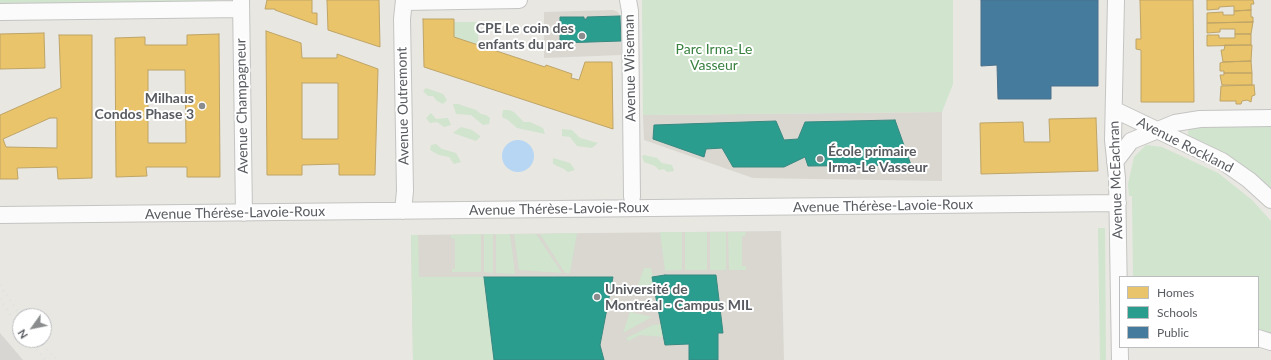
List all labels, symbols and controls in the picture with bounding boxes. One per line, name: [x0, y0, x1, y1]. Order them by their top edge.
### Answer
street label: Avenue Wiseman: [621, 14, 639, 122]
place label: CPE Le coin des enfants du parc: [476, 20, 574, 52]
marker: CPE Le coin des enfants du parc: [577, 31, 587, 41]
street label: Avenue Champagneur: [232, 38, 252, 174]
park label: Parc Irma-Le Vasseur: [676, 41, 752, 74]
street label: Avenue Outremont: [394, 47, 412, 165]
place label: Milhaus Condos Phase 3: [95, 90, 194, 122]
marker: Milhaus Condos Phase 3: [197, 101, 207, 111]
street label: Avenue Rockland: [1134, 113, 1236, 177]
street label: Avenue McEachran: [1106, 120, 1126, 240]
place label: École primaire Irma-Le Vasseur: [828, 143, 928, 176]
marker: École primaire Irma-Le Vasseur: [815, 154, 825, 164]
street label: Avenue Thérèse-Lavoie-Roux: [793, 196, 973, 216]
street label: Avenue Thérèse-Lavoie-Roux: [469, 199, 649, 219]
street label: Avenue Thérèse-Lavoie-Roux: [145, 203, 325, 223]
legend: [1119, 276, 1259, 348]
place label: Université de Montréal - Campus MIL: [605, 281, 752, 314]
text: Homes: [1157, 285, 1194, 300]
marker: Université de Montréal - Campus MIL: [592, 292, 602, 302]
text: Schools: [1157, 305, 1198, 320]
north arrow: [12, 308, 52, 348]
text: Public: [1157, 325, 1189, 340]
text: N: [15, 327, 30, 341]

